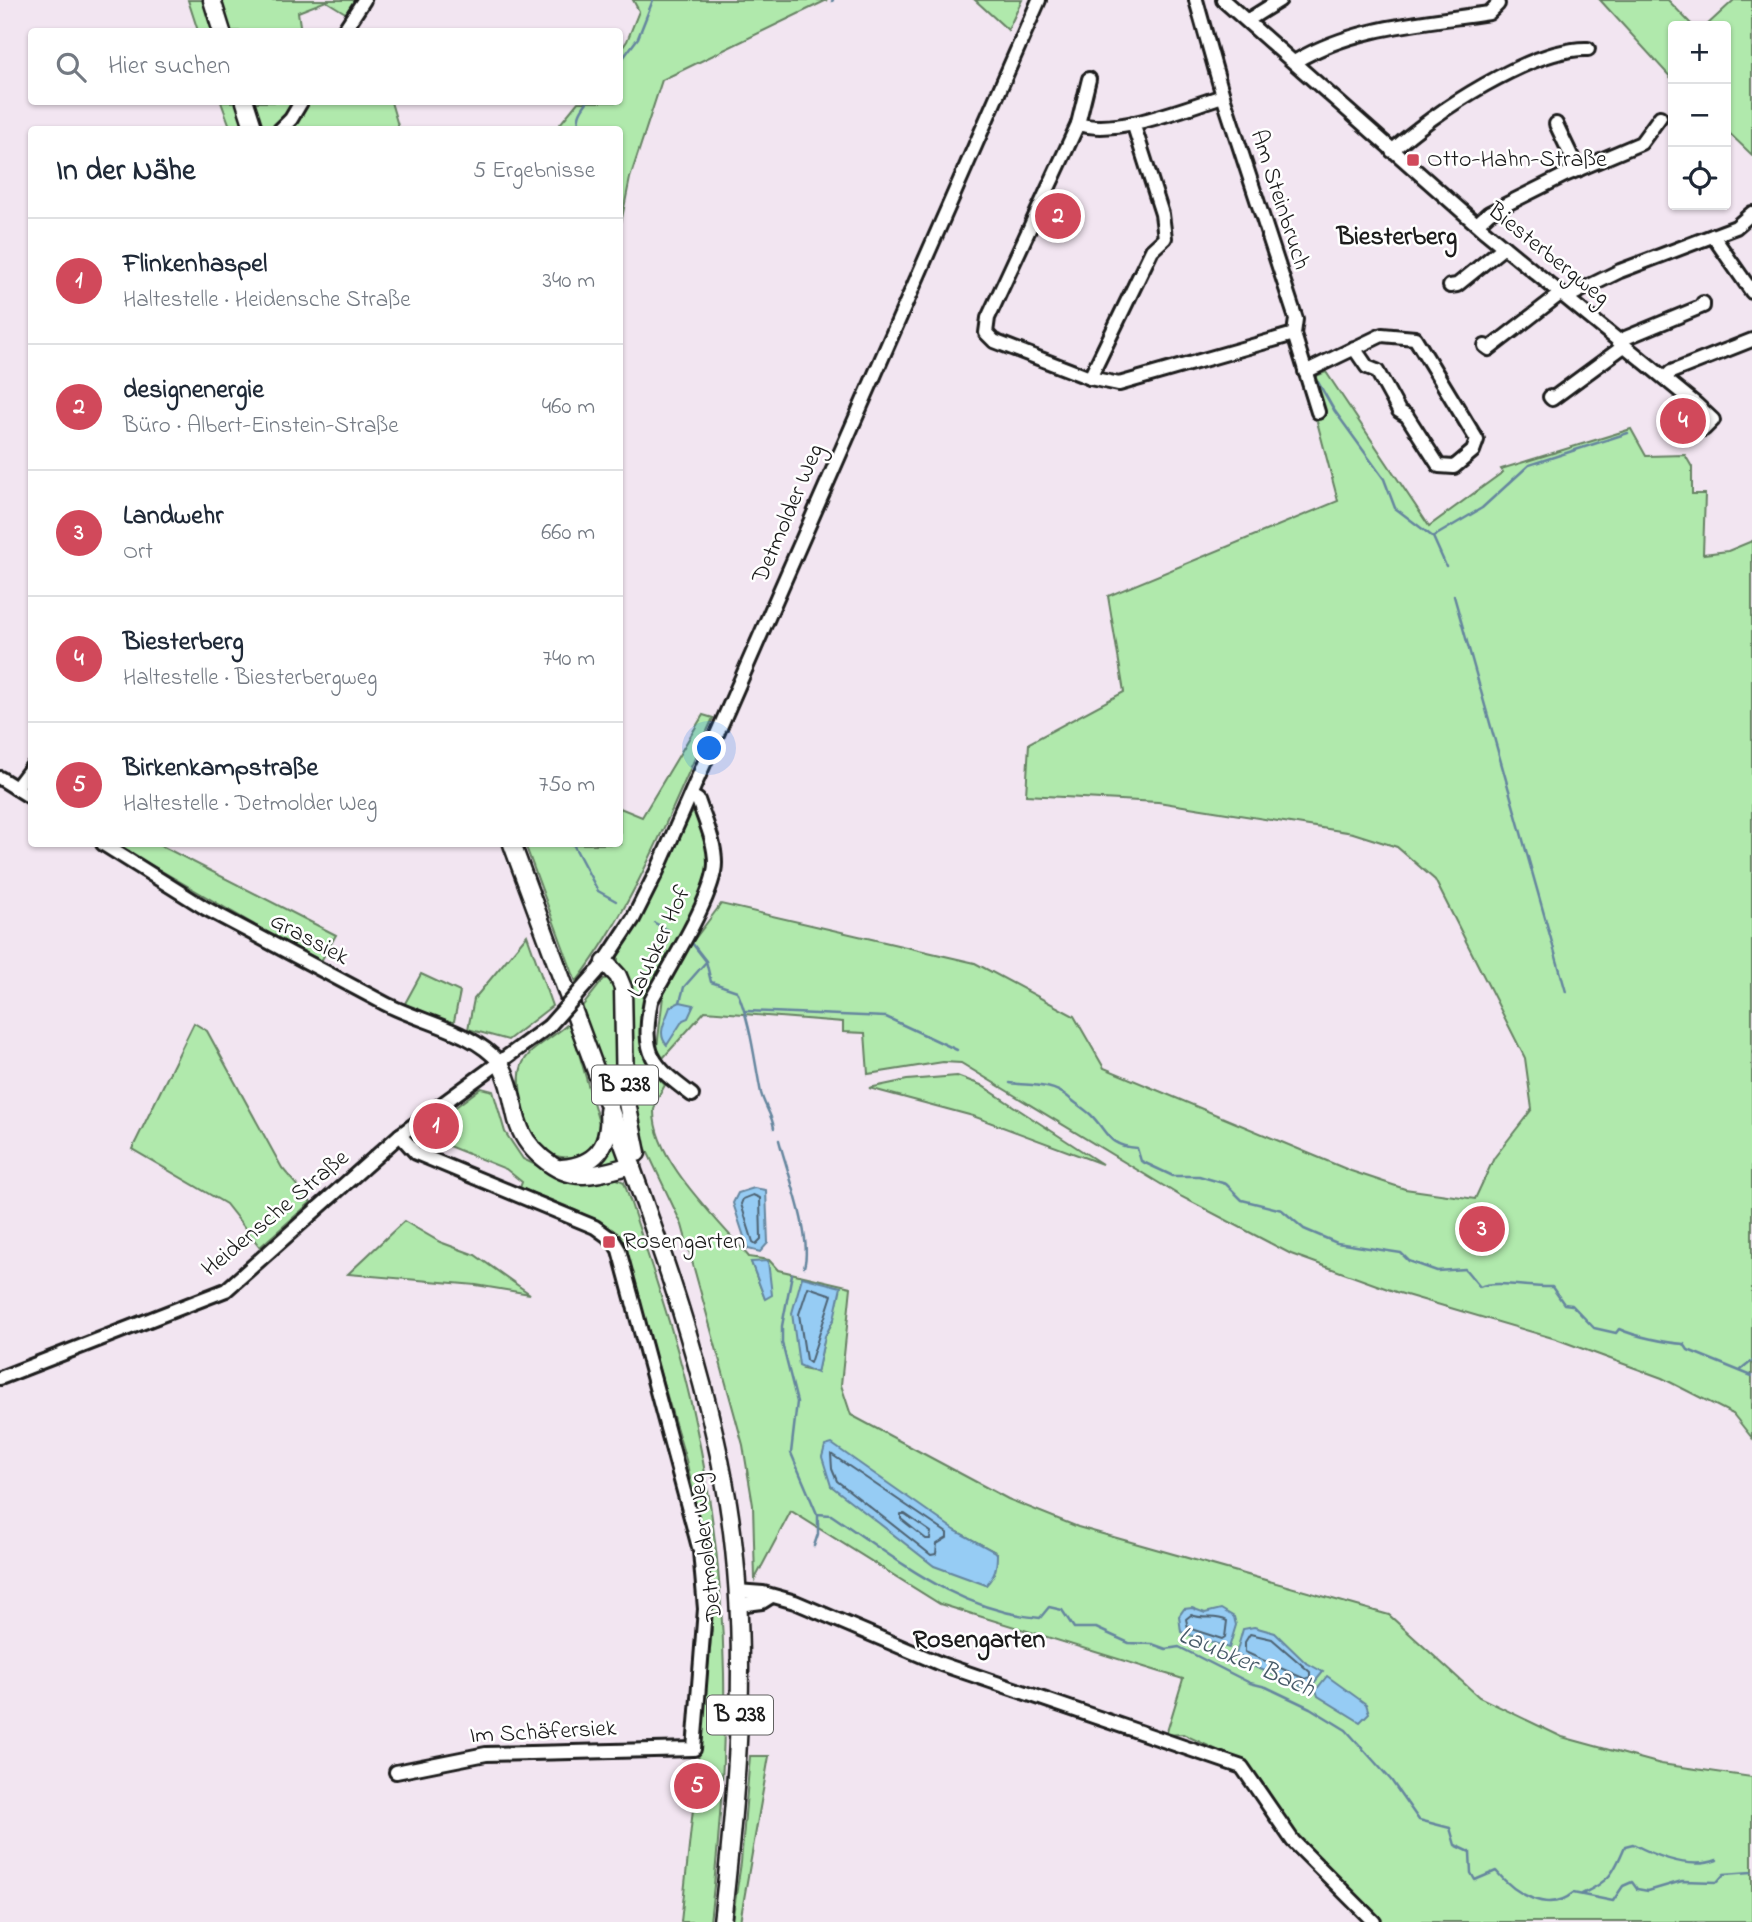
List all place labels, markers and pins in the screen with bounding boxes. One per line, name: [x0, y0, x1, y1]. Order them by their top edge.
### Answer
place label: Otto-Hahn-Straße: [1427, 143, 1607, 178]
marker: Otto-Hahn-Straße: [1405, 152, 1421, 168]
pin: 2: [1035, 190, 1081, 242]
pin: 4: [1660, 395, 1706, 447]
pin: 1: [413, 1100, 459, 1152]
pin: 3: [1459, 1203, 1505, 1255]
place label: Rosengarten: [623, 1225, 745, 1260]
marker: Rosengarten: [601, 1234, 617, 1250]
pin: 5: [674, 1760, 720, 1812]

